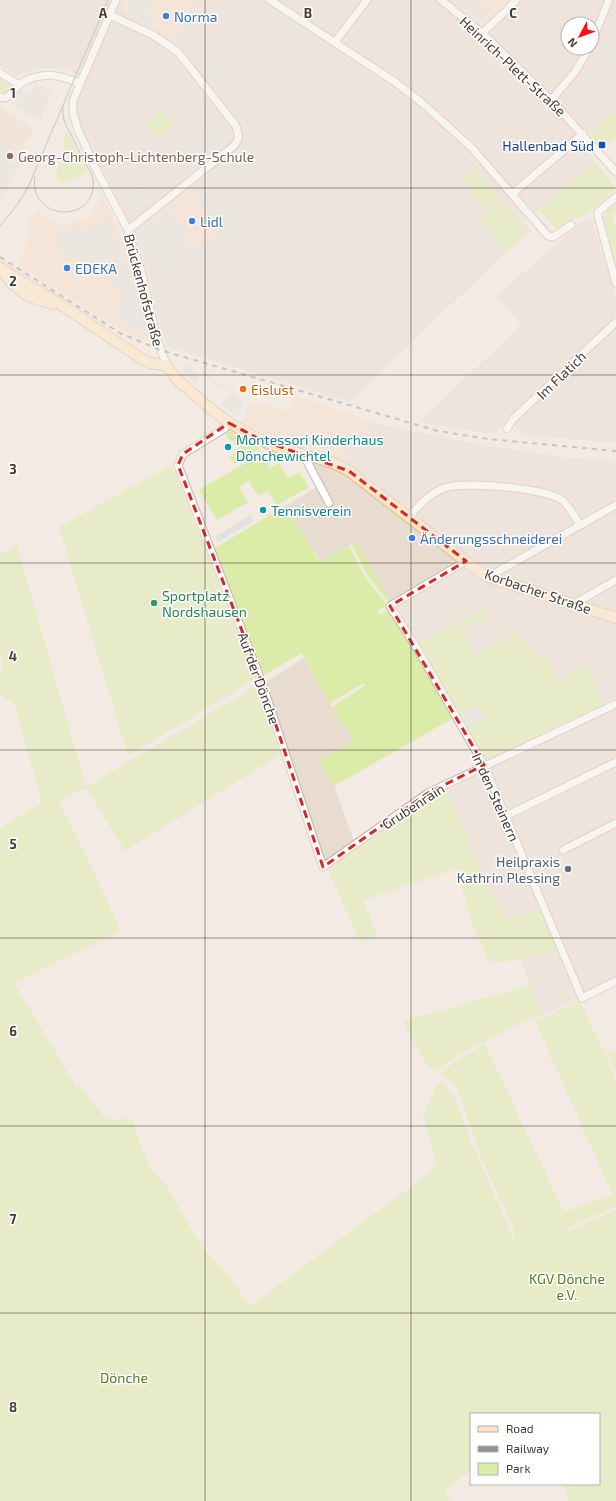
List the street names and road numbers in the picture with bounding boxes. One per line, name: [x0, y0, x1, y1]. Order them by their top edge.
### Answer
street label: Heinrich-Plett-Straße: [456, 12, 570, 120]
street label: Brückenhofstraße: [121, 232, 167, 348]
street label: Im Flatich: [533, 347, 589, 403]
street label: Korbacher Straße: [482, 565, 594, 617]
street label: Auf der Dönche: [234, 630, 284, 726]
street label: In den Steinern: [469, 750, 523, 844]
street label: Grubenrain: [379, 780, 447, 832]

